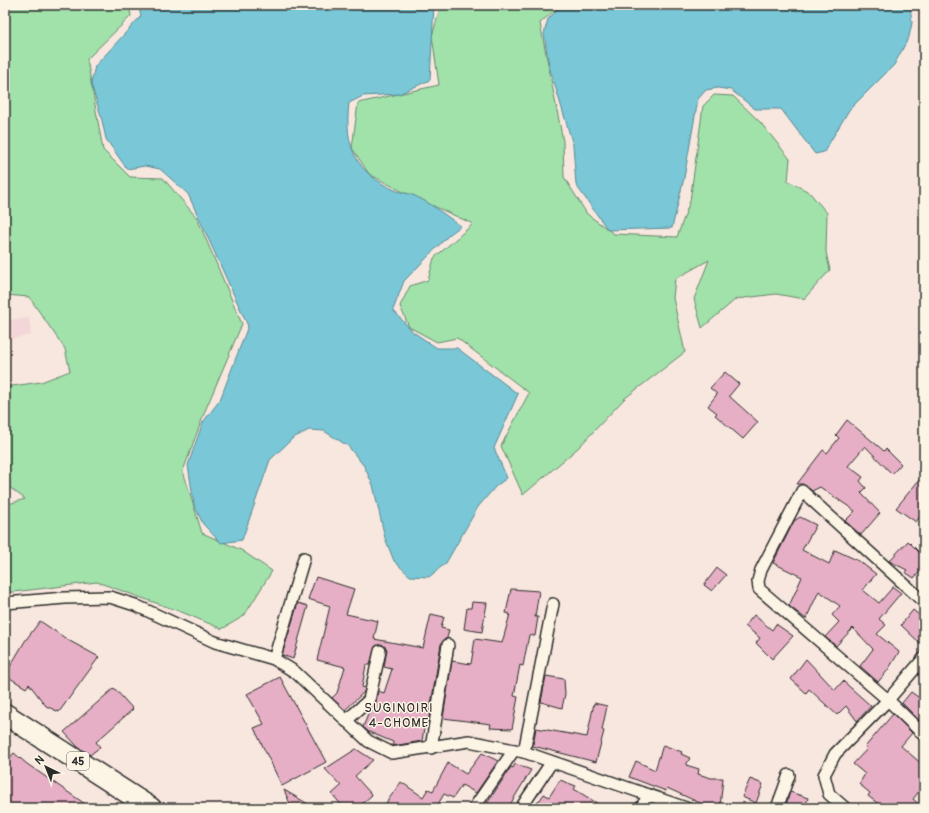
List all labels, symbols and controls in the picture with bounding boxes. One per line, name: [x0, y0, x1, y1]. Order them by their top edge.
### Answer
district label: SUGINOIRI 4-CHOME: [364, 700, 434, 731]
north arrow: [26, 747, 66, 787]
text: N: [32, 752, 47, 767]
road number: 45: [67, 752, 89, 770]

